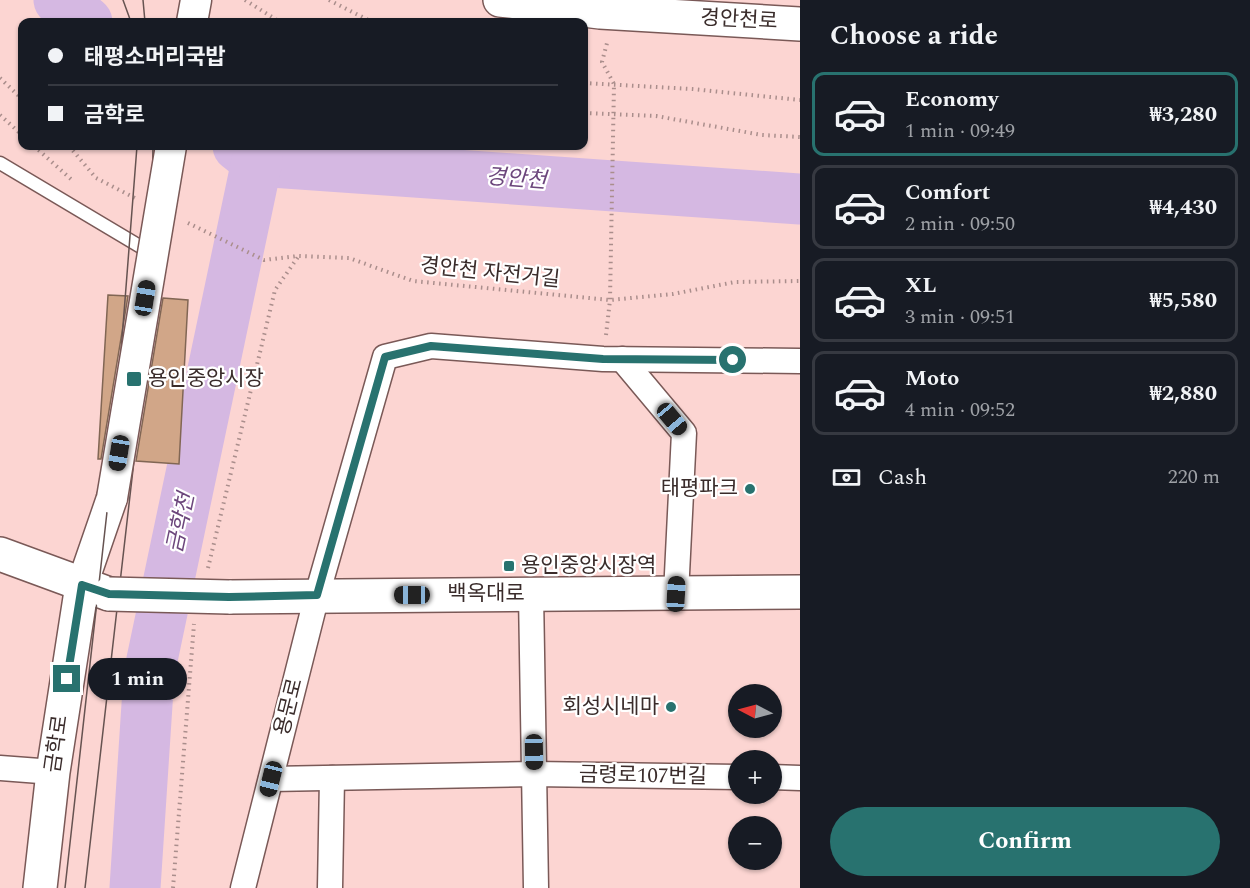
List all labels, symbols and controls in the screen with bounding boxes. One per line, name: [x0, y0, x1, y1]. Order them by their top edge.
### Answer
street label: 경안천로: [700, 2, 778, 38]
text: Choose a ride: [830, 15, 998, 57]
text: 태평소머리국밥: [84, 41, 226, 74]
text: Economy: [905, 83, 998, 116]
icon: car: [833, 87, 887, 141]
text: ₩3,280: [1149, 98, 1217, 131]
text: 금학로: [84, 99, 145, 132]
text: 1 min · 09:49: [905, 116, 1015, 146]
water label: 경안천: [485, 160, 550, 198]
text: Comfort: [905, 176, 990, 209]
icon: car: [833, 180, 887, 234]
text: ₩4,430: [1149, 191, 1217, 224]
text: 2 min · 09:50: [905, 209, 1015, 239]
street label: 경안천 자전거길: [418, 250, 562, 296]
text: XL: [905, 269, 936, 302]
icon: car: [833, 273, 887, 327]
car: [133, 279, 157, 317]
text: ₩5,580: [1149, 284, 1217, 317]
text: 3 min · 09:51: [905, 302, 1015, 332]
route start: [719, 346, 746, 373]
text: Moto: [905, 362, 959, 395]
place label: 용인중앙시장: [148, 363, 264, 395]
icon: car: [833, 366, 887, 420]
marker: 용인중앙시장: [125, 370, 143, 388]
text: ₩2,880: [1149, 377, 1217, 410]
text: 4 min · 09:52: [905, 395, 1015, 425]
car: [654, 399, 690, 439]
car: [107, 434, 131, 472]
icon: cash: [830, 461, 863, 494]
text: Cash: [878, 461, 927, 494]
text: 220 m: [1168, 462, 1220, 492]
place label: 태평파크: [661, 473, 738, 505]
marker: 태평파크: [743, 482, 757, 496]
water label: 금학천: [159, 487, 204, 556]
place label: 용인중앙시장역: [521, 550, 656, 582]
marker: 용인중앙시장역: [502, 559, 516, 573]
car: [666, 576, 686, 612]
street label: 백옥대로: [447, 578, 525, 610]
car: [394, 586, 430, 604]
callout: 1 min: [88, 658, 187, 700]
text: 1 min: [111, 664, 164, 694]
route end: [53, 665, 80, 692]
street label: 용문로: [266, 675, 312, 739]
north arrow: [728, 684, 782, 738]
map controls: [728, 684, 782, 870]
place label: 회성시네마: [562, 691, 659, 723]
marker: 회성시네마: [664, 700, 678, 714]
street label: 금학로: [37, 713, 77, 775]
car: [525, 734, 543, 770]
button: +: [728, 750, 782, 804]
car: [258, 759, 284, 799]
street label: 금령로107번길: [579, 759, 707, 793]
button: Confirm: [830, 807, 1220, 876]
button: −: [728, 816, 782, 870]

